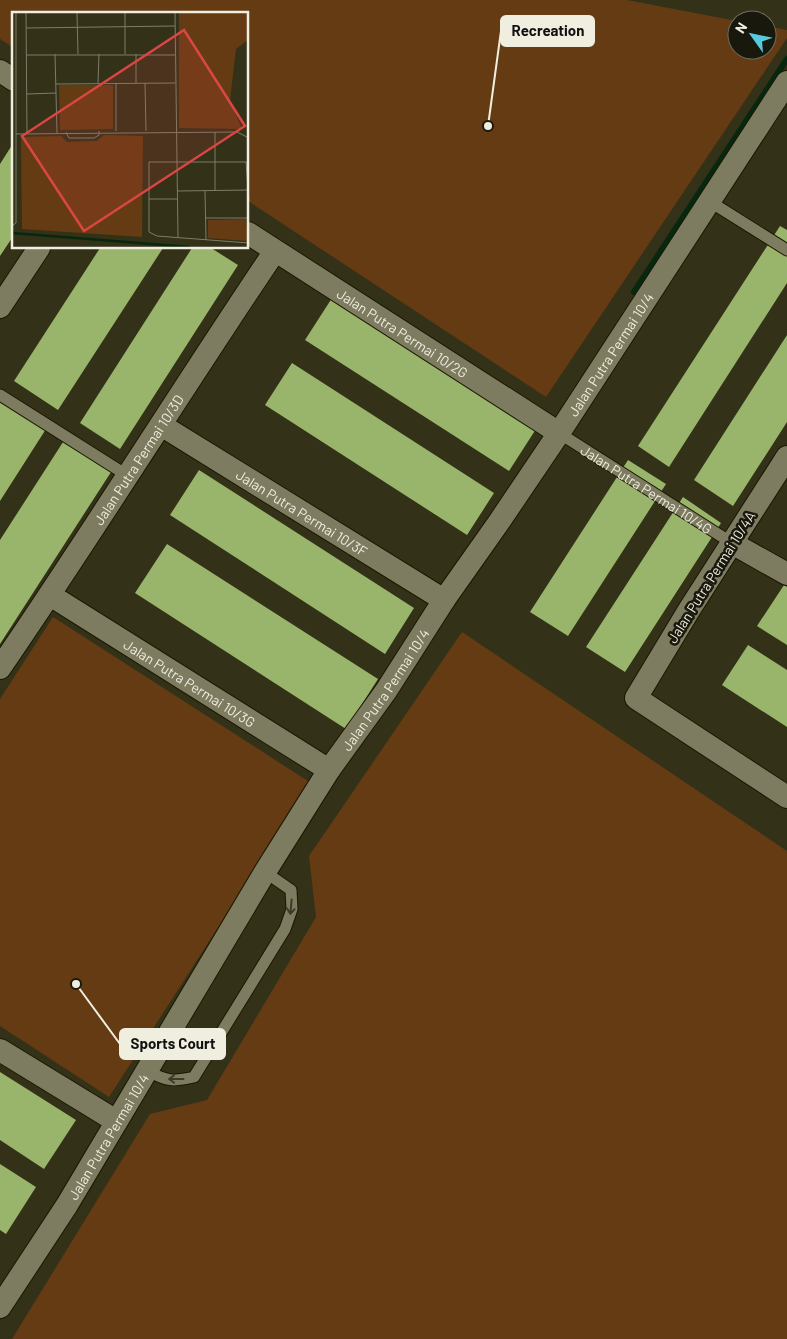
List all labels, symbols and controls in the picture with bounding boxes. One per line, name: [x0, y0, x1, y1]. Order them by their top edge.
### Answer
north arrow: [727, 10, 777, 60]
inset map: [12, 12, 249, 249]
callout: Recreation: [501, 16, 594, 46]
text: N: [731, 19, 750, 36]
text: Recreation: [512, 21, 584, 39]
street label: Jalan Putra Permai 10/2G: [334, 284, 471, 381]
street label: Jalan Putra Permai 10/4: [564, 289, 657, 419]
street label: Jalan Putra Permai 10/3D: [89, 391, 187, 528]
street label: Jalan Putra Permai 10/4G: [578, 441, 716, 537]
street label: Jalan Putra Permai 10/3F: [233, 465, 371, 559]
street label: Jalan Putra Permai 10/4A: [663, 508, 759, 646]
street label: Jalan Putra Permai 10/4: [337, 625, 432, 754]
street label: Jalan Putra Permai 10/3G: [121, 635, 259, 730]
one-way arrow: [286, 899, 295, 915]
callout: Sports Court: [120, 1029, 225, 1059]
text: Sports Court: [131, 1034, 216, 1052]
street label: Jalan Putra Permai 10/4: [64, 1070, 152, 1202]
one-way arrow: [169, 1074, 185, 1084]

